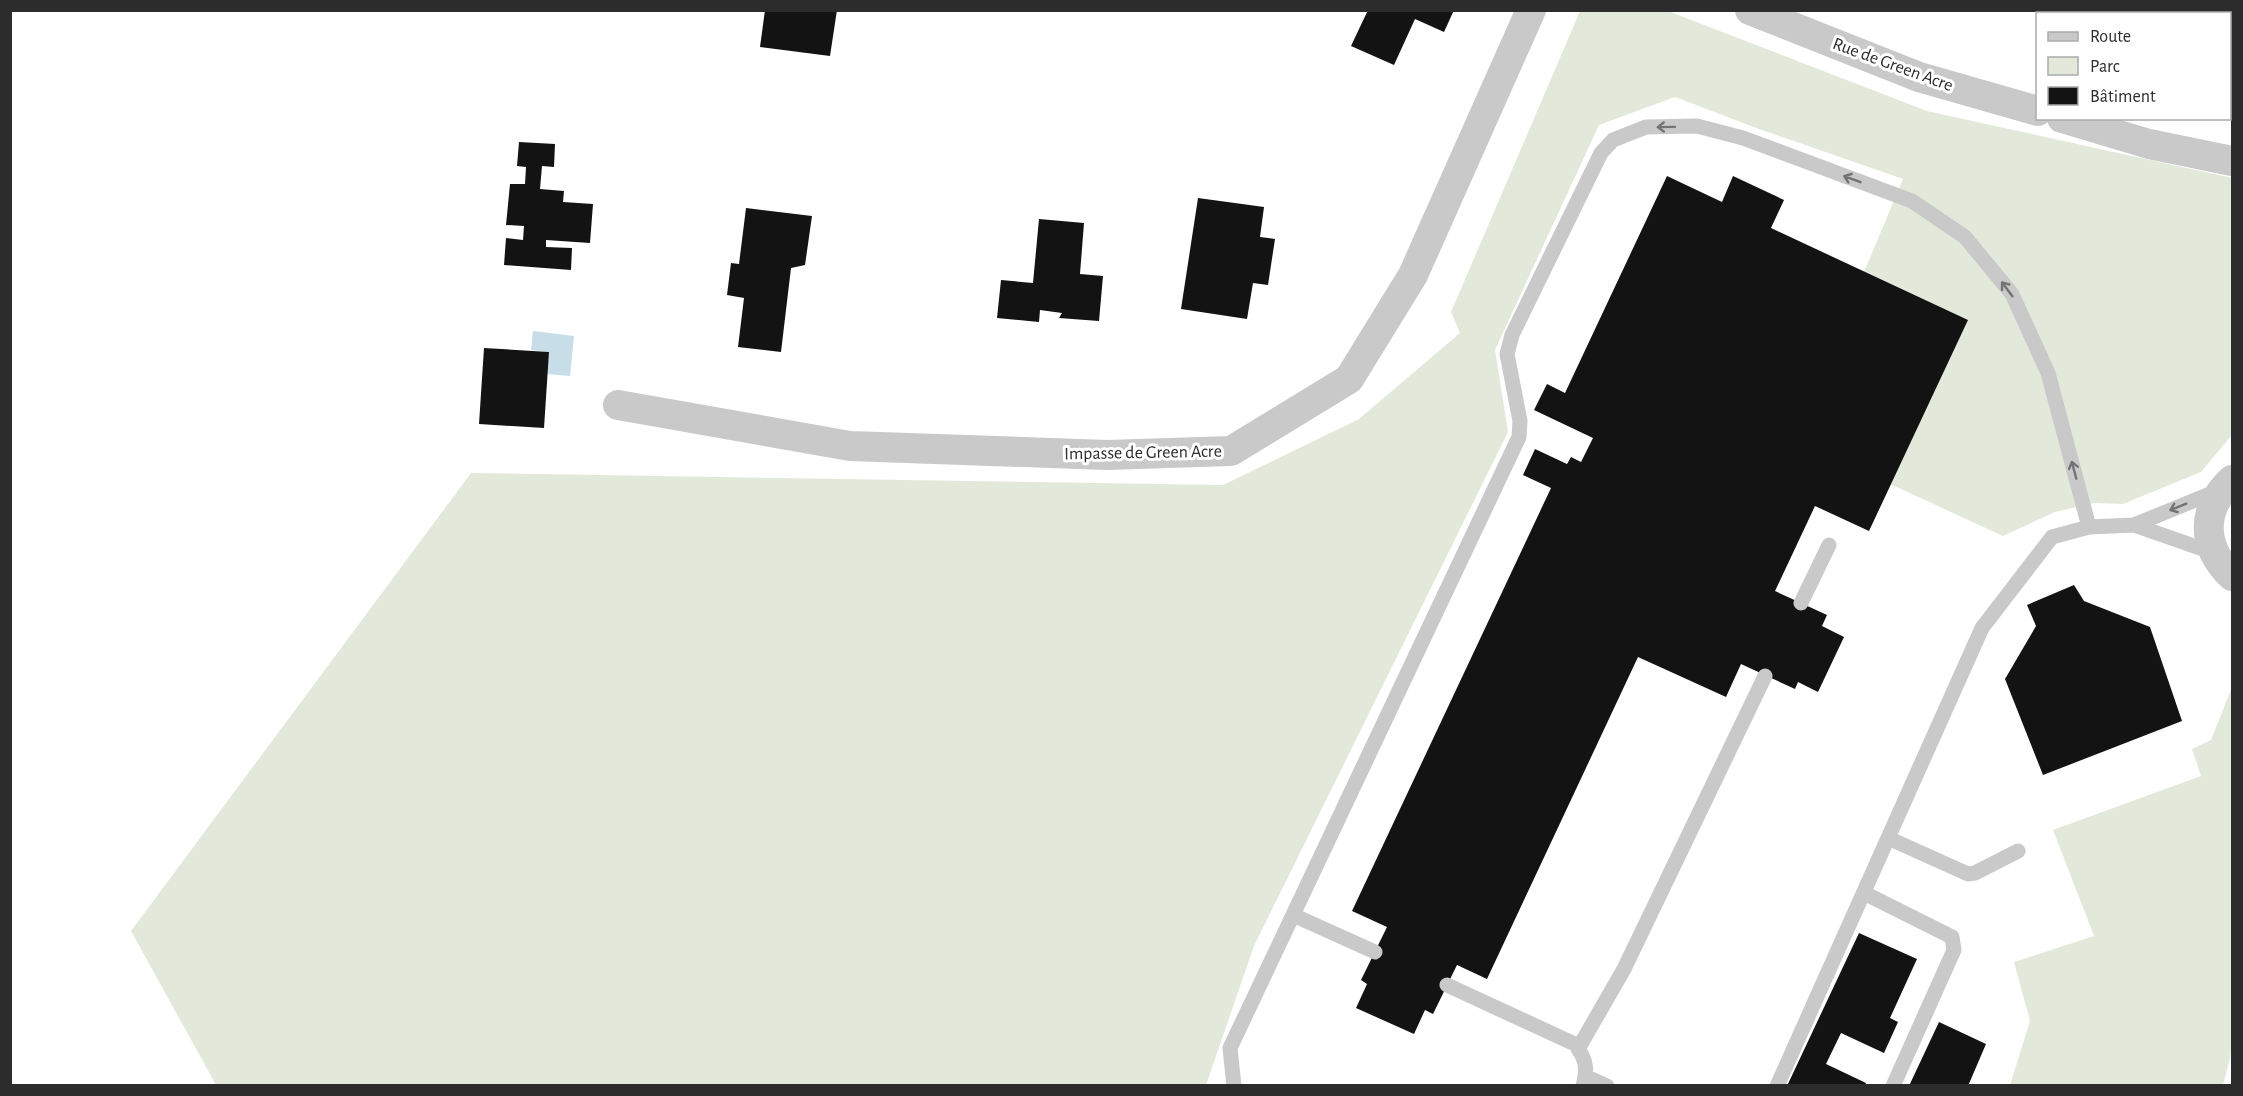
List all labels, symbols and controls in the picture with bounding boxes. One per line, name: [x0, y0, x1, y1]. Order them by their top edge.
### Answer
legend: [2036, 12, 2231, 120]
text: Route: [2090, 28, 2131, 46]
street label: Rue de Green Acre: [1830, 35, 1955, 95]
text: Parc: [2090, 58, 2120, 76]
text: Bâtiment: [2090, 88, 2156, 106]
one-way arrow: [1656, 121, 1676, 133]
one-way arrow: [1843, 172, 1861, 183]
one-way arrow: [2001, 281, 2014, 297]
street label: Impasse de Green Acre: [1064, 443, 1222, 463]
one-way arrow: [2068, 461, 2079, 480]
one-way arrow: [2170, 502, 2188, 513]

